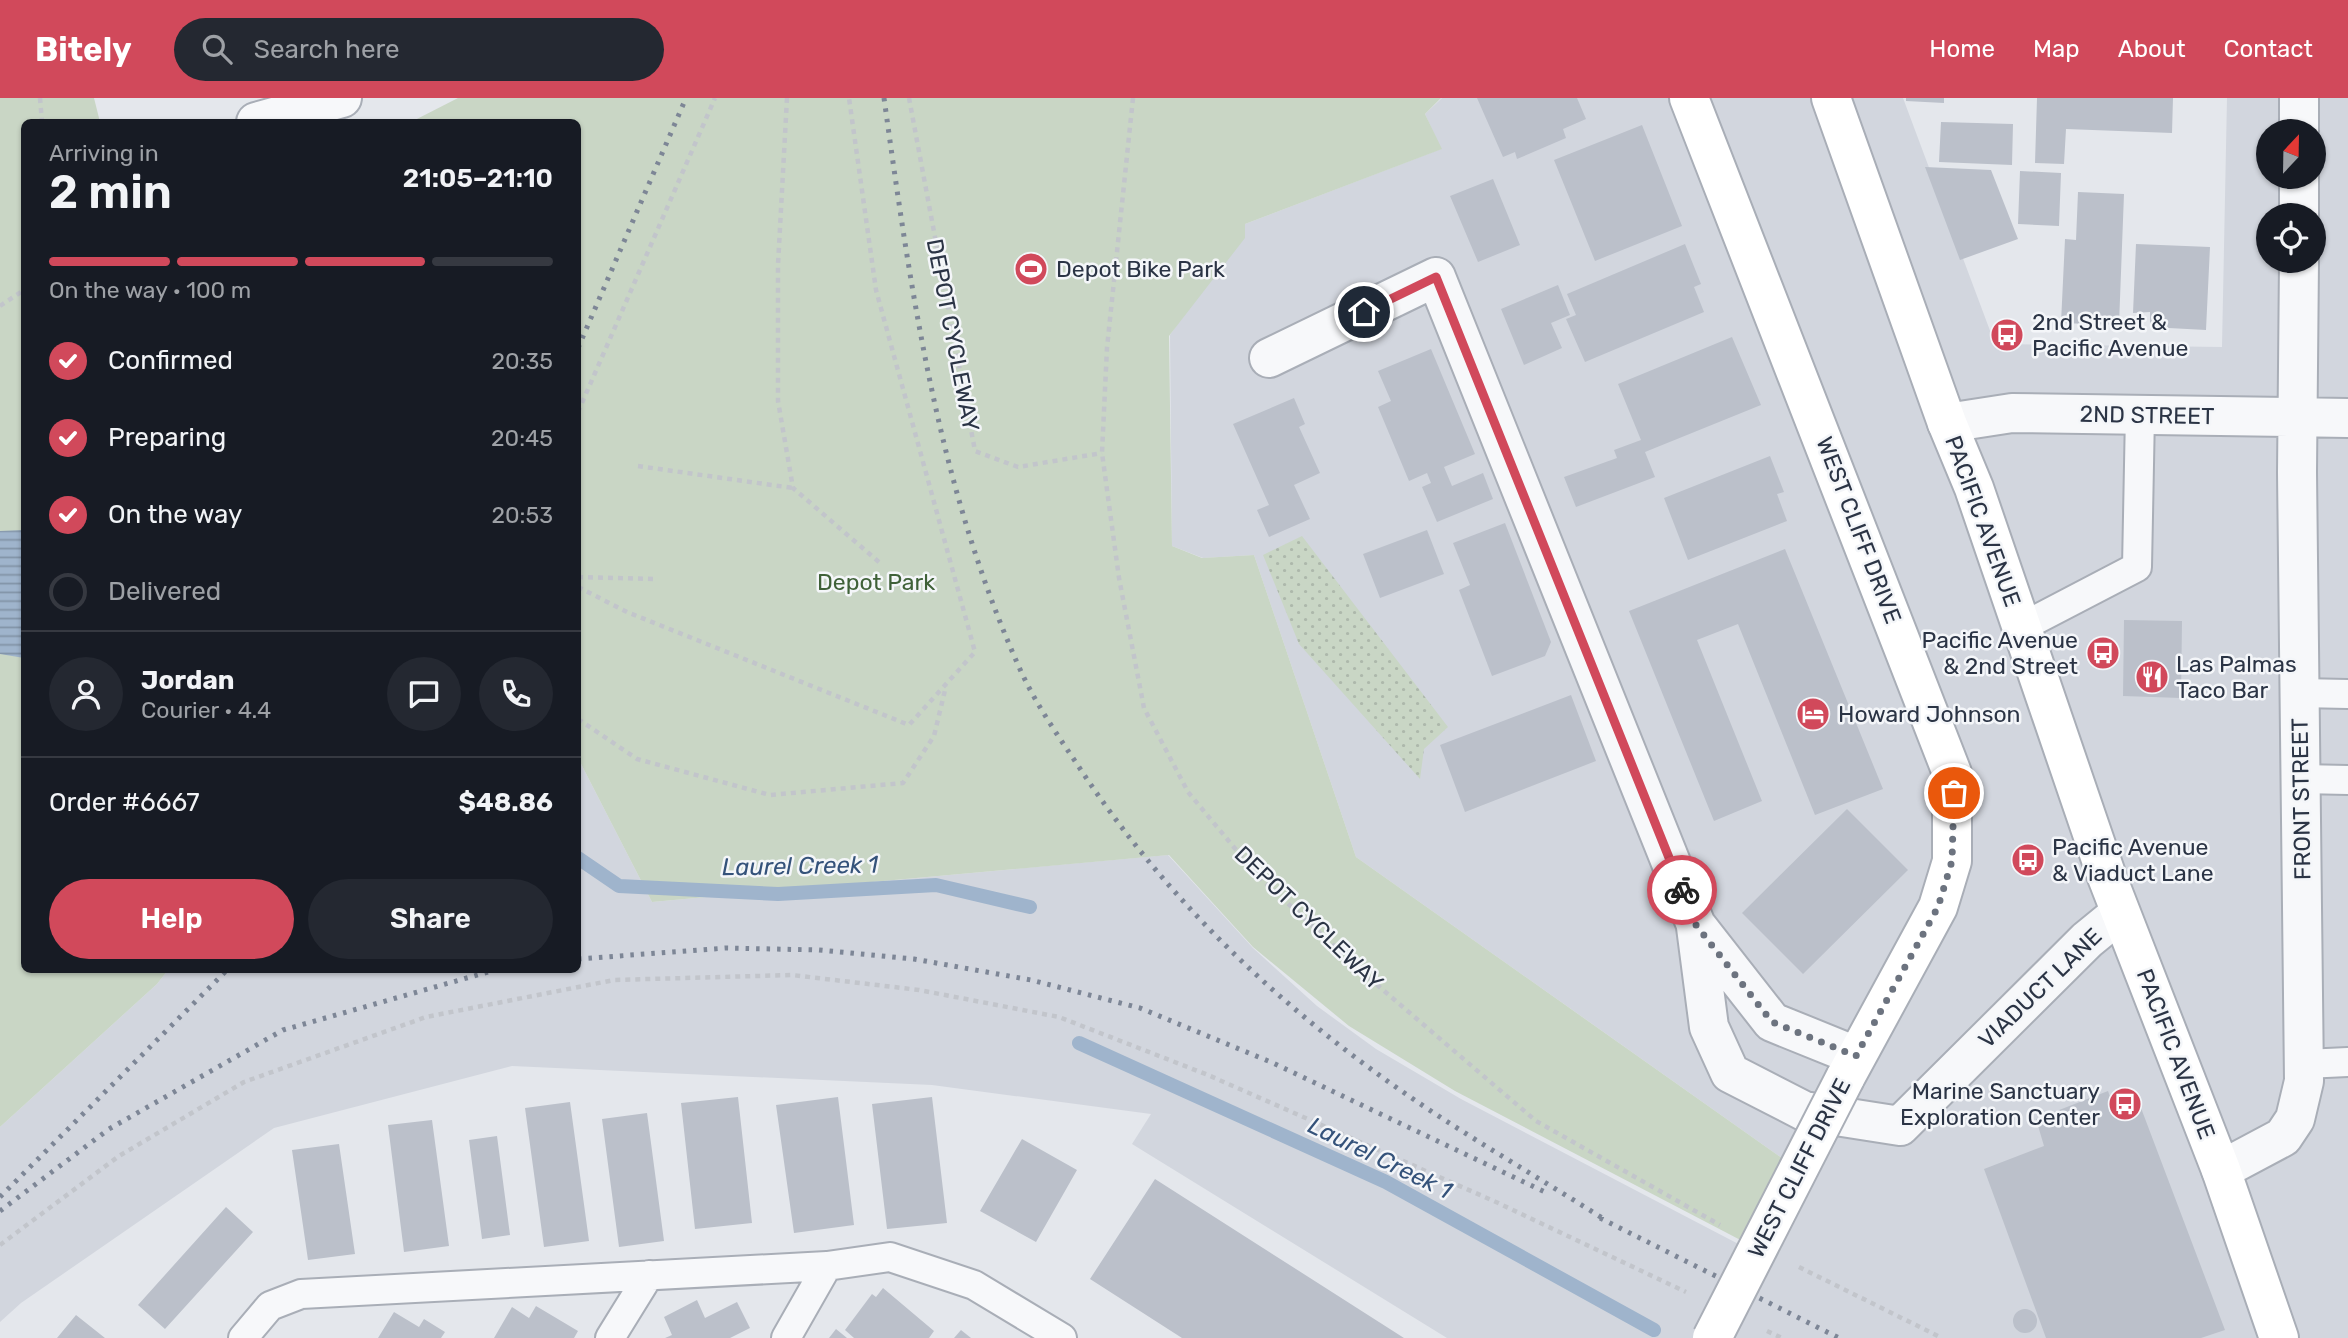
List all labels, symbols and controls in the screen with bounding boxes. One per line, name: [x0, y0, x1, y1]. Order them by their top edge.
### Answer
search box: [174, 18, 664, 81]
text: Bitely: [35, 30, 132, 69]
icon: search: [198, 30, 236, 68]
text: Search here: [254, 34, 400, 65]
text: Home: [1929, 35, 1995, 63]
text: Map: [2033, 35, 2080, 63]
text: About: [2118, 35, 2186, 63]
text: Contact: [2224, 35, 2313, 63]
north arrow: [2256, 119, 2326, 189]
map controls: [2256, 119, 2326, 273]
text: Arriving in: [49, 139, 159, 167]
text: 21:05–21:10: [403, 163, 553, 194]
text: 2 min: [49, 165, 172, 220]
button: locate: [2256, 203, 2326, 273]
street label: DEPOT CYCLEWAY: [921, 236, 985, 434]
sports icon: Depot Bike Park: [1012, 250, 1050, 288]
place label: Depot Bike Park: [1056, 255, 1225, 283]
text: On the way · 100 m: [49, 276, 251, 304]
pin: [1334, 282, 1394, 342]
icon: home: [1345, 293, 1383, 331]
place label: 2nd Street & Pacific Avenue: [2032, 308, 2188, 362]
bus stop icon: 2nd Street & Pacific Avenue: [1988, 316, 2026, 354]
icon: check: [49, 342, 87, 380]
text: Confirmed: [108, 345, 233, 376]
text: 20:35: [492, 347, 553, 375]
street label: 2ND STREET: [2079, 400, 2215, 430]
icon: check: [49, 419, 87, 457]
text: Preparing: [108, 422, 226, 453]
text: 20:45: [491, 424, 553, 452]
street label: PACIFIC AVENUE: [1939, 432, 2027, 610]
street label: WEST CLIFF DRIVE: [1810, 433, 1908, 627]
icon: check: [49, 496, 87, 534]
text: On the way: [108, 499, 242, 530]
text: 20:53: [492, 501, 553, 529]
park label: Depot Park: [817, 568, 935, 596]
text: Delivered: [108, 576, 221, 607]
place label: Pacific Avenue & 2nd Street: [1922, 626, 2078, 680]
bus stop icon: Pacific Avenue & 2nd Street: [2084, 634, 2122, 672]
place label: Las Palmas Taco Bar: [2176, 650, 2297, 704]
button: person: [49, 657, 123, 731]
button: chat: [387, 657, 461, 731]
button: phone: [479, 657, 553, 731]
restaurant icon: Las Palmas Taco Bar: [2133, 658, 2171, 696]
text: Jordan: [141, 665, 234, 696]
hotel icon: Howard Johnson: [1794, 695, 1832, 733]
text: Courier · 4.4: [141, 696, 271, 724]
place label: Howard Johnson: [1838, 700, 2021, 728]
street label: FRONT STREET: [2286, 718, 2316, 880]
pin: [1924, 763, 1984, 823]
icon: bag: [1935, 774, 1973, 812]
text: Order #6667: [49, 787, 200, 818]
text: $48.86: [459, 787, 553, 818]
place label: Pacific Avenue & Viaduct Lane: [2052, 833, 2214, 887]
street label: DEPOT CYCLEWAY: [1229, 840, 1389, 996]
bus stop icon: Pacific Avenue & Viaduct Lane: [2009, 841, 2047, 879]
water label: Laurel Creek 1: [722, 851, 879, 881]
courier: [1647, 855, 1717, 925]
icon: bike: [1663, 871, 1701, 909]
button: Help: [49, 879, 294, 959]
button: Share: [308, 879, 553, 959]
street label: VIADUCT LANE: [1972, 922, 2108, 1054]
street label: PACIFIC AVENUE: [2131, 965, 2221, 1143]
street label: WEST CLIFF DRIVE: [1742, 1074, 1856, 1262]
place label: Marine Sanctuary Exploration Center: [1900, 1077, 2100, 1131]
bus stop icon: Marine Sanctuary Exploration Center: [2106, 1085, 2144, 1123]
water label: Laurel Creek 1: [1304, 1111, 1457, 1205]

